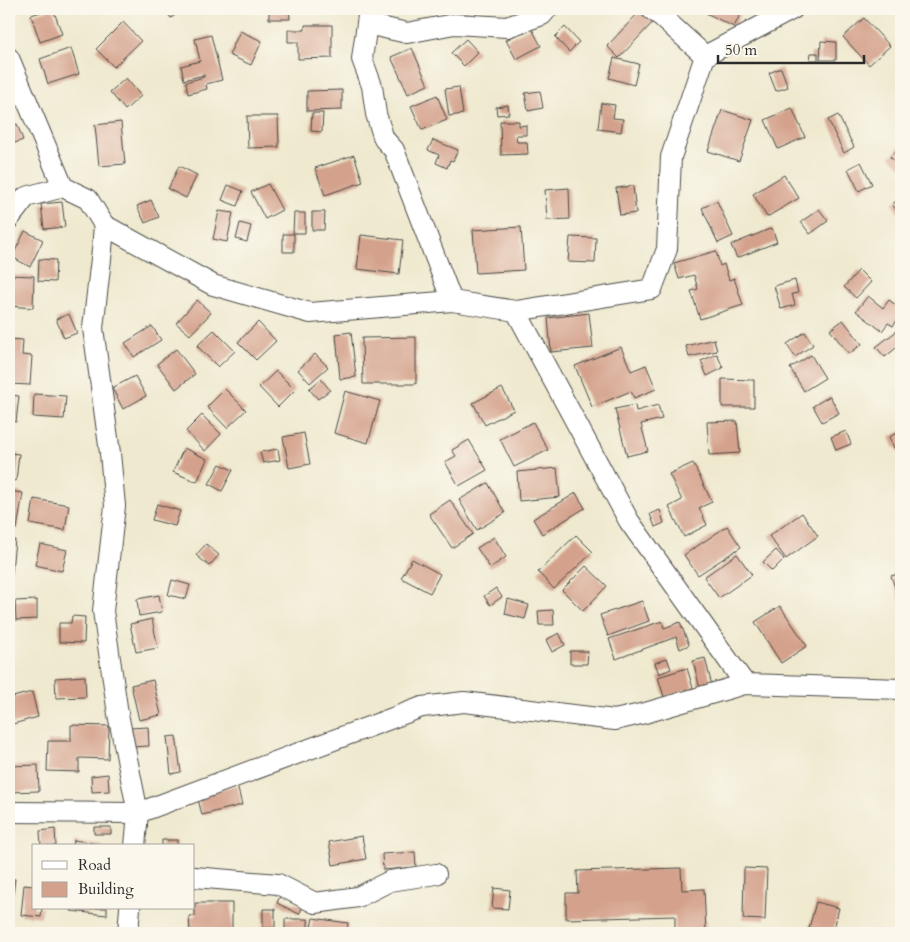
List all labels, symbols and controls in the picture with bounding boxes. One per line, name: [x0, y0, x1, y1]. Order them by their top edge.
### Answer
scale bar: [718, 32, 864, 64]
text: 50 m: [725, 40, 757, 60]
legend: [32, 844, 195, 910]
text: Road: [78, 855, 111, 875]
text: Building: [78, 879, 134, 899]

